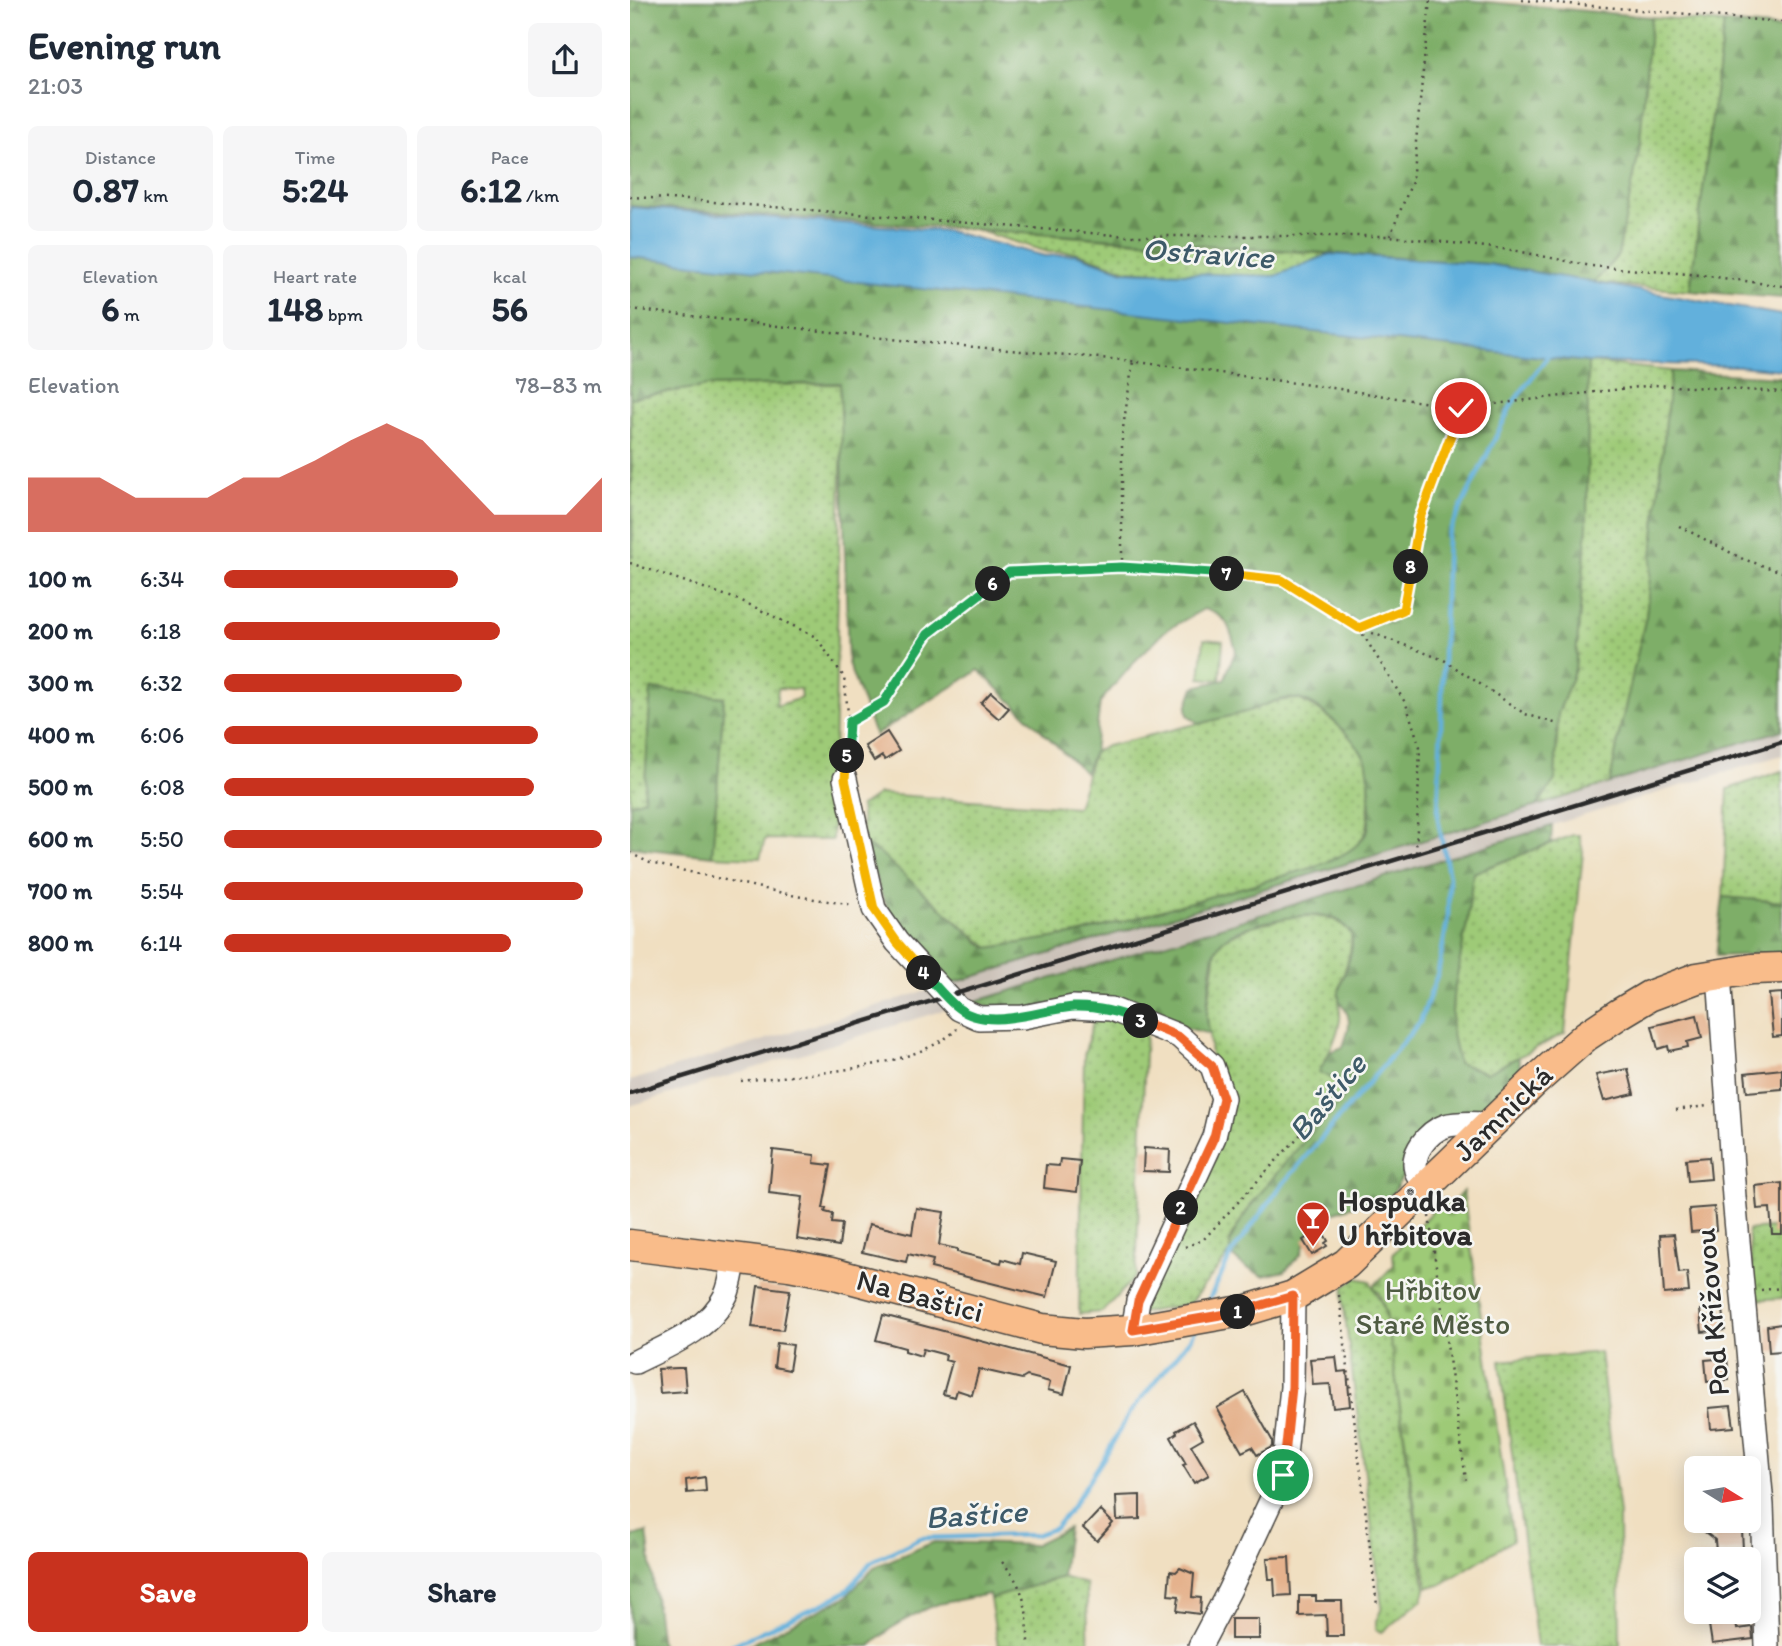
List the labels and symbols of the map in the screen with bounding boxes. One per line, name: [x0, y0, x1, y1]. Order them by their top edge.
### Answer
water label: Ostravice: [1141, 229, 1277, 277]
pin: [1431, 378, 1491, 438]
pin: 8: [1394, 550, 1428, 584]
pin: 7: [1210, 556, 1244, 592]
pin: 6: [976, 566, 1010, 602]
pin: 5: [830, 738, 864, 774]
pin: 4: [906, 956, 942, 990]
pin: 3: [1124, 1004, 1158, 1038]
water label: Baštice: [1280, 1045, 1375, 1148]
street label: Jamnická: [1445, 1056, 1560, 1169]
place label: Hospůdka U hřbitova: [1338, 1182, 1472, 1253]
pin: 2: [1164, 1190, 1198, 1226]
bar icon: Hospůdka U hřbitova: [1294, 1199, 1332, 1248]
street label: Pod Křížovou: [1686, 1226, 1737, 1398]
street label: Na Baštici: [853, 1261, 988, 1330]
park label: Hřbitov Staré Město: [1356, 1271, 1510, 1342]
pin: 1: [1220, 1294, 1256, 1330]
pin: [1253, 1445, 1313, 1505]
north arrow: [1684, 1456, 1760, 1533]
water label: Baštice: [924, 1491, 1030, 1537]

